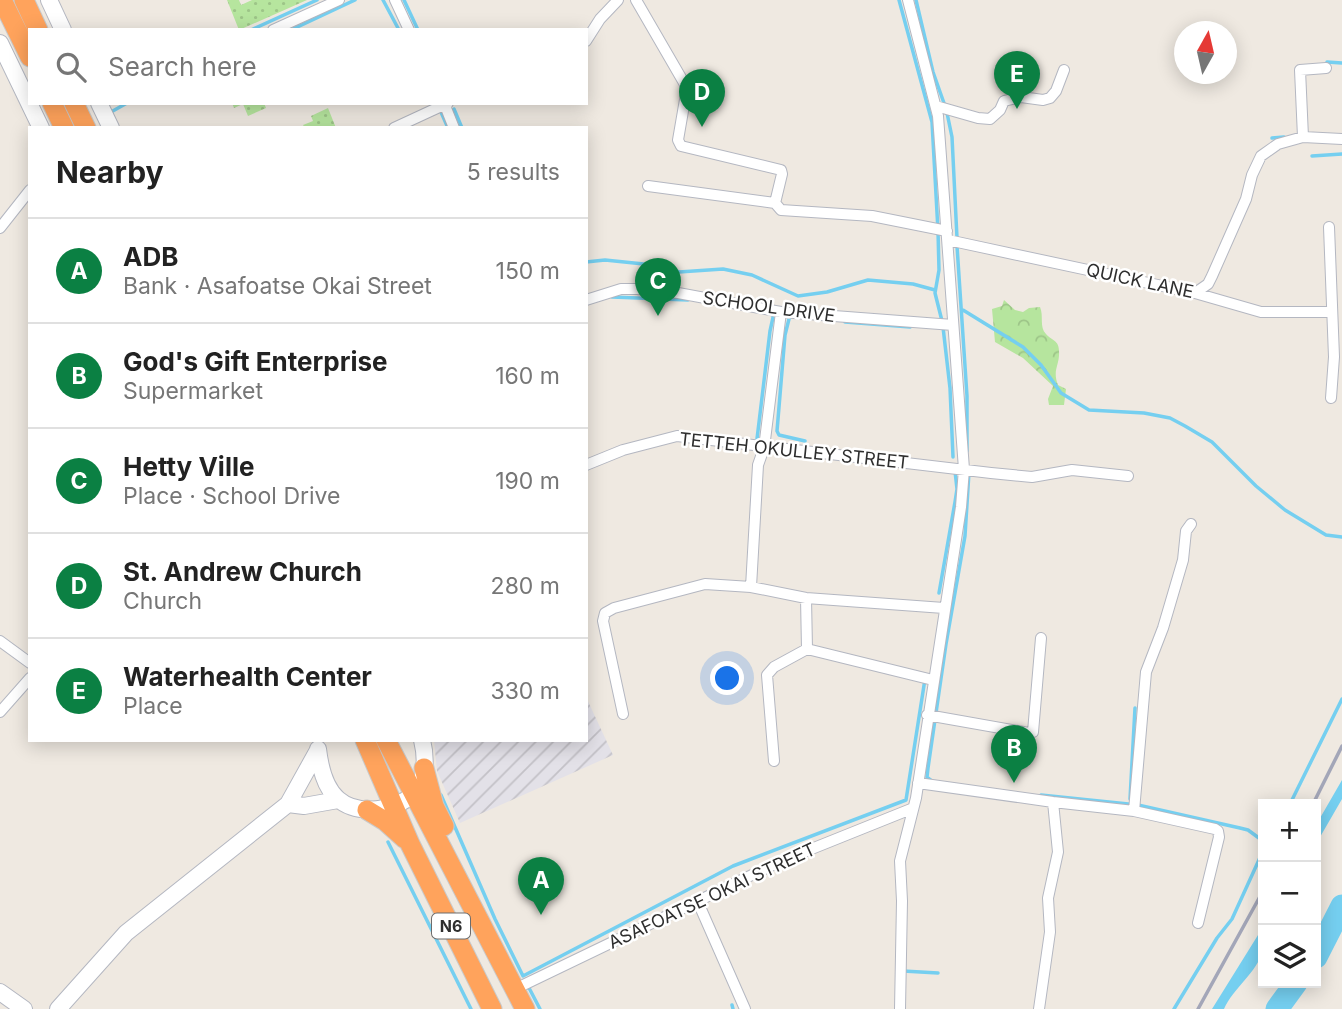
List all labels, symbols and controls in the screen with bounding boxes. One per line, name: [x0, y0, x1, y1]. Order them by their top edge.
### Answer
north arrow: [1174, 21, 1237, 84]
search box: [28, 28, 588, 105]
icon: search: [52, 48, 90, 86]
text: Search here: [108, 51, 257, 82]
pin: E: [994, 51, 1040, 109]
pin: D: [679, 69, 725, 127]
text: Nearby: [56, 154, 164, 190]
text: 5 results: [467, 158, 560, 186]
text: ADB: [123, 241, 178, 272]
text: A: [70, 257, 88, 285]
text: 150 m: [496, 257, 560, 285]
pin: C: [635, 258, 681, 316]
street label: QUICK LANE: [1084, 259, 1196, 302]
text: Bank · Asafoatse Okai Street: [123, 272, 432, 300]
street label: SCHOOL DRIVE: [702, 287, 837, 326]
text: God's Gift Enterprise: [123, 346, 388, 377]
text: B: [71, 362, 87, 390]
text: 160 m: [495, 362, 560, 390]
text: Supermarket: [123, 377, 263, 405]
street label: TETTEH OKULLEY STREET: [678, 428, 910, 473]
text: Hetty Ville: [123, 451, 254, 482]
text: C: [70, 467, 88, 495]
text: 190 m: [495, 467, 560, 495]
text: Place · School Drive: [123, 482, 340, 510]
text: St. Andrew Church: [123, 556, 362, 587]
text: D: [71, 572, 87, 600]
text: 280 m: [491, 572, 560, 600]
text: Church: [123, 587, 202, 615]
text: Waterhealth Center: [123, 661, 372, 692]
your location: [710, 661, 744, 695]
text: E: [72, 677, 86, 705]
text: 330 m: [490, 677, 560, 705]
text: Place: [123, 692, 183, 720]
pin: B: [991, 725, 1037, 783]
map controls: [1258, 799, 1321, 988]
button: +: [1258, 799, 1321, 862]
street label: ASAFOATSE OKAI STREET: [605, 838, 819, 953]
pin: A: [518, 857, 564, 915]
button: −: [1258, 862, 1321, 925]
road number: N6: [432, 914, 470, 938]
button: layers: [1258, 925, 1321, 988]

